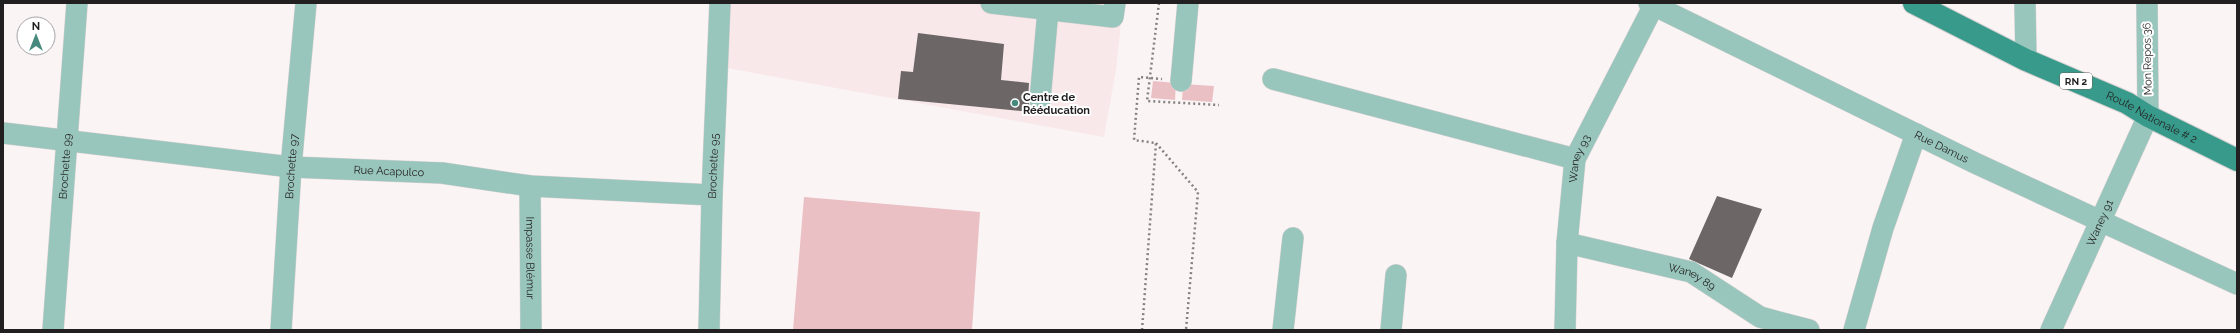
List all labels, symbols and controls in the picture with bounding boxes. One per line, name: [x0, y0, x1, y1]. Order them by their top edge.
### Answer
north arrow: [16, 16, 56, 56]
text: N: [32, 20, 40, 33]
street label: Mon Repos 36: [2140, 22, 2155, 95]
road number: RN 2: [2060, 73, 2092, 89]
street label: Route Nationale # 2: [2104, 89, 2200, 146]
place label: Centre de Rééducation: [1023, 91, 1090, 117]
marker: Centre de Rééducation: [1010, 98, 1020, 108]
street label: Rue Damus: [1912, 128, 1971, 166]
street label: Waney 93: [1567, 132, 1594, 183]
street label: Brochette 99: [57, 133, 74, 200]
street label: Brochette 97: [283, 133, 301, 199]
street label: Brochette 95: [706, 133, 722, 199]
street label: Rue Acapulco: [353, 163, 425, 179]
street label: Waney 91: [2084, 197, 2116, 248]
street label: Impasse Blémur: [523, 217, 537, 300]
street label: Waney 89: [1667, 261, 1718, 293]

